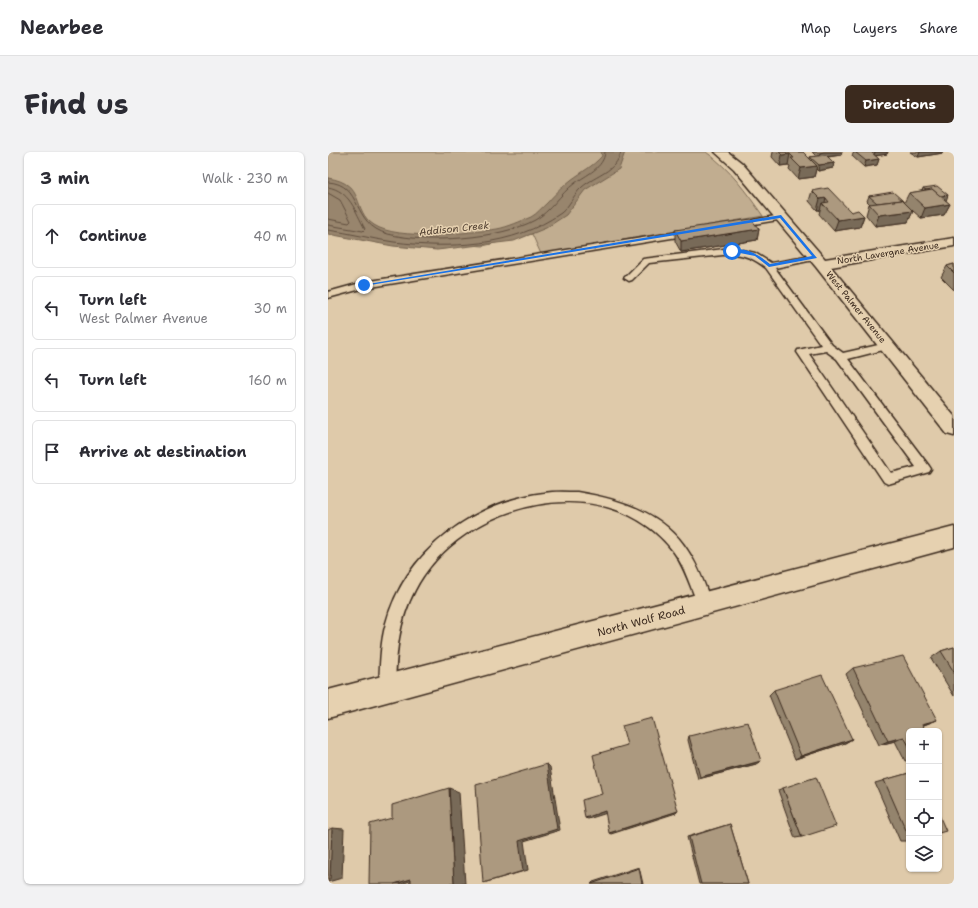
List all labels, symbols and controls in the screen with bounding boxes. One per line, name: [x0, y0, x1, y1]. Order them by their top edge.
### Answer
text: Nearbee: [20, 15, 104, 40]
text: Map: [801, 19, 831, 37]
text: Layers: [853, 19, 897, 37]
text: Share: [919, 19, 958, 37]
text: Find us: [24, 85, 129, 123]
button: Directions: [845, 85, 954, 123]
text: 3 min: [40, 167, 90, 189]
text: Walk · 230 m: [202, 170, 288, 187]
water label: Addison Creek: [418, 218, 490, 239]
icon: ahead: [41, 225, 63, 247]
text: Continue: [79, 226, 147, 246]
text: 40 m: [253, 228, 287, 245]
street label: North Lavergne Avenue: [836, 239, 940, 267]
route start: [723, 242, 741, 260]
street label: West Palmer Avenue: [823, 269, 889, 345]
route end: [355, 276, 373, 294]
text: Turn left: [79, 290, 147, 310]
icon: left: [41, 297, 63, 319]
text: 30 m: [253, 300, 287, 317]
text: West Palmer Avenue: [79, 310, 208, 327]
icon: left: [41, 369, 63, 391]
text: Turn left: [79, 370, 147, 390]
text: 160 m: [249, 372, 287, 389]
icon: arrive: [41, 441, 63, 463]
text: Arrive at destination: [79, 442, 247, 462]
street label: North Wolf Road: [596, 603, 687, 640]
map controls: [906, 728, 942, 872]
button: +: [906, 728, 942, 764]
button: −: [906, 764, 942, 800]
button: locate: [906, 800, 942, 836]
button: layers: [906, 836, 942, 872]

